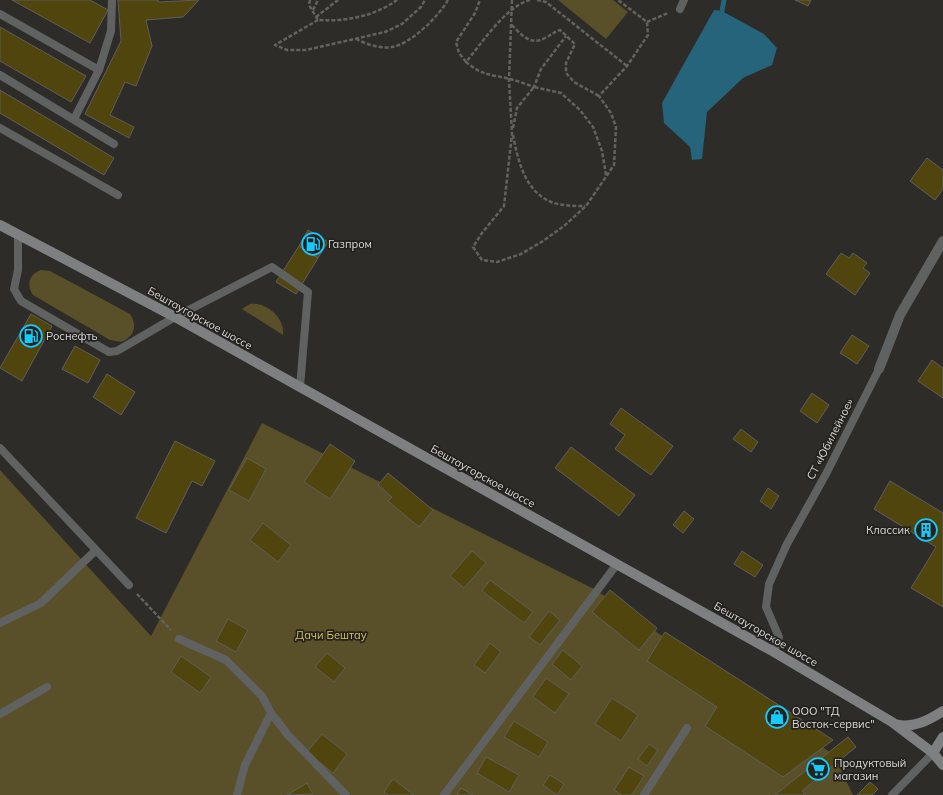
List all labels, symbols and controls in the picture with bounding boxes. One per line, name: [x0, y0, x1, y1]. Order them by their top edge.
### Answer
fuel station icon: Газпром: [300, 231, 326, 257]
place label: Газпром: [328, 237, 372, 251]
street label: Бештаугорское шоссе: [145, 283, 255, 353]
fuel station icon: Роснефть: [18, 323, 44, 349]
place label: Роснефть: [46, 329, 98, 343]
street label: СТ «Юбилейное»: [803, 396, 857, 482]
street label: Бештаугорское шоссе: [428, 441, 538, 511]
building icon: Классик: [913, 517, 939, 543]
place label: Классик: [866, 523, 910, 537]
street label: Бештаугорское шоссе: [712, 599, 820, 669]
park label: Дачи Бештау: [295, 628, 367, 642]
shop icon: ООО "ТД Восток-сервис": [764, 704, 790, 730]
place label: ООО "ТД Восток-сервис": [792, 704, 875, 731]
supermarket icon: Продуктовый магазин: [805, 756, 831, 782]
place label: Продуктовый магазин: [834, 756, 906, 783]

